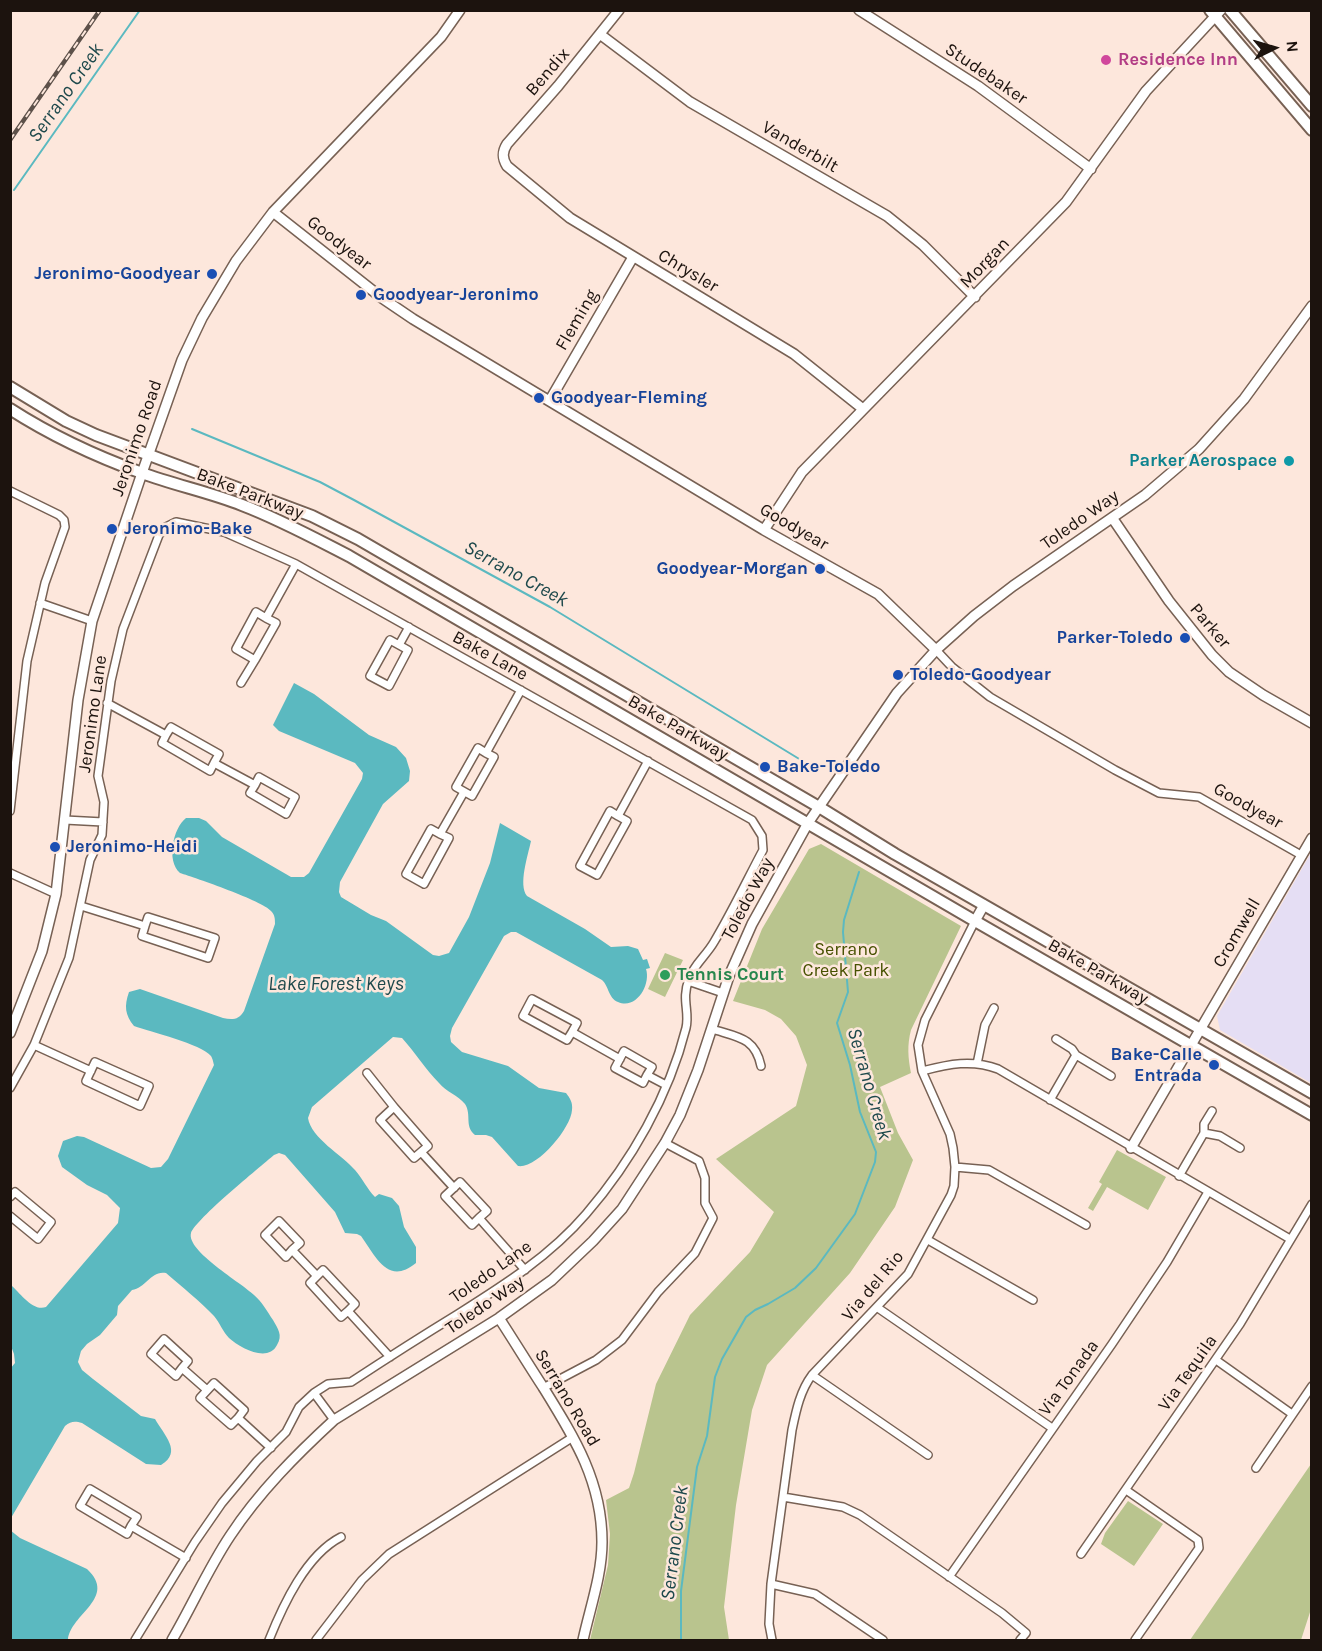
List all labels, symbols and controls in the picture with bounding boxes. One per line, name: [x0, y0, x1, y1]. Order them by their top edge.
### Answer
north arrow: [1244, 18, 1304, 78]
water label: Serrano Creek: [23, 39, 109, 147]
street label: Studebaker: [941, 39, 1031, 109]
text: N: [1282, 40, 1302, 53]
street label: Bendix: [521, 44, 575, 100]
place label: Residence Inn: [1118, 49, 1238, 71]
marker: Residence Inn: [1099, 53, 1113, 67]
street label: Vanderbilt: [758, 117, 842, 177]
street label: Goodyear: [302, 211, 376, 275]
street label: Morgan: [956, 233, 1014, 293]
street label: Chrysler: [654, 244, 722, 298]
place label: Jeronimo-Goodyear: [34, 263, 200, 285]
marker: Jeronimo-Goodyear: [205, 267, 219, 281]
place label: Goodyear-Jeronimo: [373, 284, 539, 306]
street label: Fleming: [551, 286, 603, 354]
marker: Goodyear-Jeronimo: [354, 288, 368, 302]
street label: Jeronimo Road: [107, 377, 167, 499]
place label: Goodyear-Fleming: [551, 387, 707, 409]
marker: Goodyear-Fleming: [532, 391, 546, 405]
place label: Parker Aerospace: [1129, 450, 1277, 472]
marker: Parker Aerospace: [1282, 454, 1296, 468]
street label: Bake Parkway: [194, 464, 306, 524]
street label: Toledo Way: [1037, 485, 1123, 555]
street label: Goodyear: [756, 499, 832, 555]
place label: Jeronimo-Bake: [124, 518, 252, 540]
marker: Jeronimo-Bake: [105, 522, 119, 536]
water label: Serrano Creek: [460, 536, 572, 612]
place label: Goodyear-Morgan: [656, 558, 808, 580]
marker: Goodyear-Morgan: [813, 562, 827, 576]
street label: Parker: [1185, 599, 1235, 653]
street label: Bake Lane: [448, 626, 532, 686]
place label: Parker-Toledo: [1057, 627, 1173, 649]
marker: Parker-Toledo: [1178, 631, 1192, 645]
street label: Jeronimo Lane: [74, 654, 112, 774]
place label: Toledo-Goodyear: [910, 664, 1051, 686]
marker: Toledo-Goodyear: [891, 668, 905, 682]
street label: Bake Parkway: [624, 690, 732, 766]
place label: Bake-Toledo: [777, 756, 880, 778]
marker: Bake-Toledo: [758, 760, 772, 774]
street label: Goodyear: [1210, 778, 1286, 834]
place label: Jeronimo-Heidi: [67, 836, 198, 858]
marker: Jeronimo-Heidi: [48, 840, 62, 854]
street label: Toledo Way: [717, 854, 779, 944]
street label: Cromwell: [1209, 894, 1265, 972]
street label: Bake Parkway: [1044, 934, 1152, 1010]
park label: Serrano Creek Park: [803, 939, 889, 982]
place label: Tennis Court: [677, 964, 784, 986]
marker: Tennis Court: [658, 968, 672, 982]
water label: Lake Forest Keys: [268, 972, 404, 996]
water label: Serrano Creek: [842, 1025, 896, 1143]
place label: Bake-Calle Entrada: [1110, 1044, 1202, 1086]
marker: Bake-Calle Entrada: [1207, 1058, 1221, 1072]
street label: Toledo Lane: [446, 1236, 536, 1308]
street label: Via del Rio: [837, 1246, 909, 1326]
street label: Toledo Way: [442, 1271, 528, 1339]
street label: Via Tequila: [1154, 1331, 1222, 1415]
street label: Via Tonada: [1034, 1336, 1104, 1420]
street label: Serrano Road: [530, 1346, 604, 1450]
water label: Serrano Creek: [656, 1484, 694, 1602]

